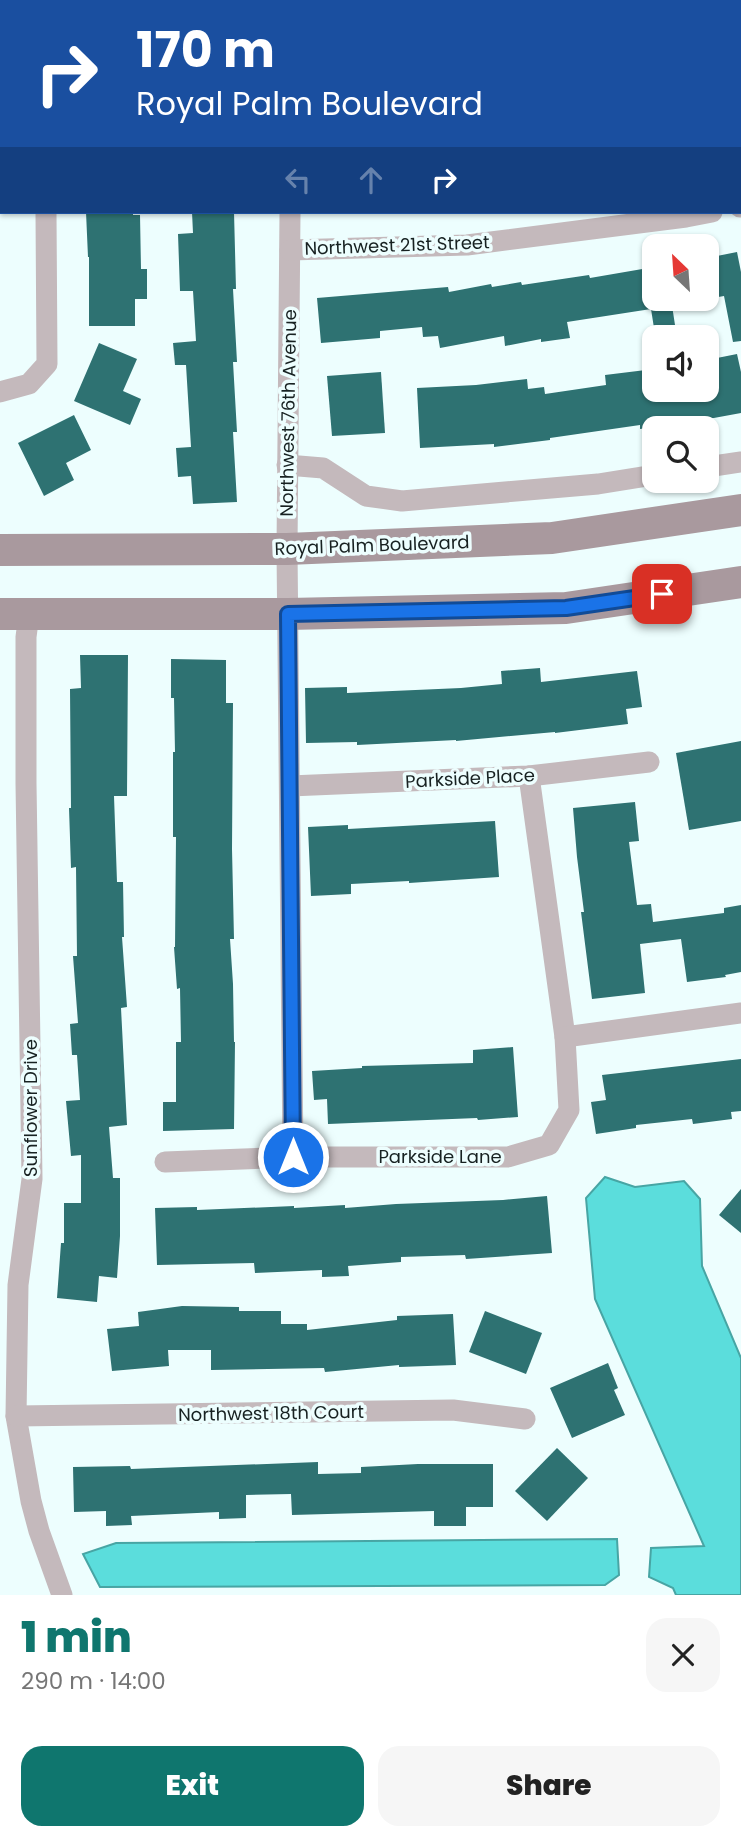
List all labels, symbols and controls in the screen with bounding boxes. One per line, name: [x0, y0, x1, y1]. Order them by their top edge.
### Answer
text: 170 m: [136, 16, 275, 84]
icon: right: [21, 28, 112, 119]
text: Royal Palm Boulevard: [136, 81, 483, 126]
icon: left: [279, 161, 317, 199]
icon: ahead: [352, 161, 390, 199]
icon: right: [425, 161, 463, 199]
street label: Northwest 21st Street: [304, 229, 490, 261]
north arrow: [642, 234, 719, 312]
map controls: [642, 234, 719, 493]
street label: Northwest 76th Avenue: [274, 309, 302, 517]
button: sound: [642, 325, 719, 402]
button: search: [642, 416, 719, 493]
street label: Royal Palm Boulevard: [274, 529, 470, 561]
pin: [632, 564, 692, 624]
icon: arrive: [643, 575, 681, 613]
street label: Parkside Place: [405, 762, 535, 794]
street label: Sunflower Drive: [18, 1039, 43, 1177]
position arrow: [256, 1120, 330, 1194]
street label: Parkside Lane: [378, 1144, 502, 1169]
street label: Northwest 18th Court: [178, 1399, 364, 1427]
text: 1 min: [21, 1608, 132, 1667]
button: close: [646, 1618, 720, 1692]
text: 290 m · 14:00: [21, 1665, 166, 1697]
button: Exit: [21, 1746, 364, 1826]
button: Share: [378, 1746, 720, 1826]

